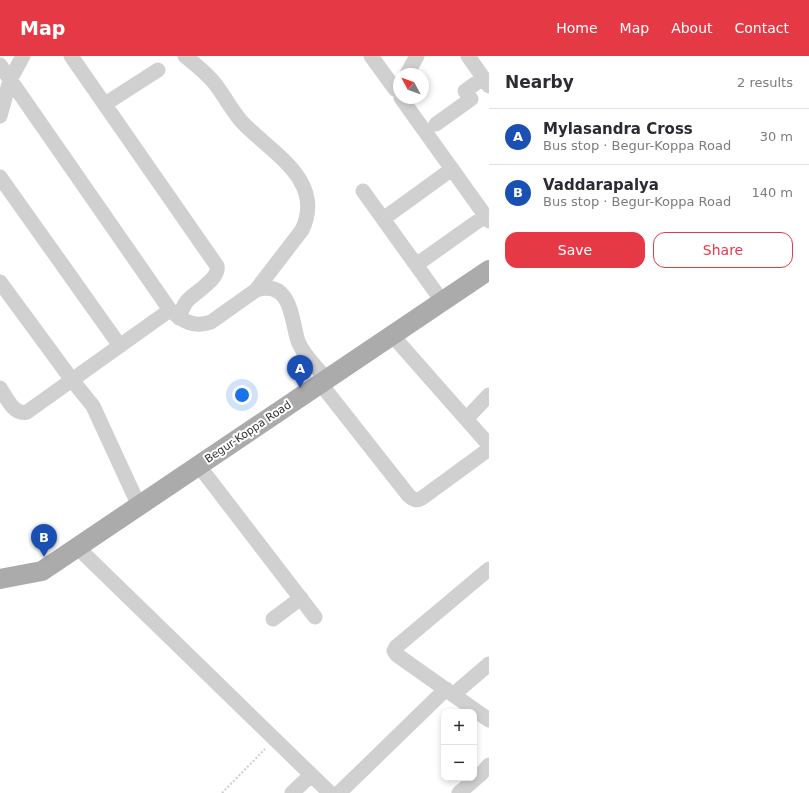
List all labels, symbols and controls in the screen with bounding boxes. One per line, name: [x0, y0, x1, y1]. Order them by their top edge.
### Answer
text: Map: [20, 17, 65, 39]
text: Home: [556, 20, 598, 36]
text: Map: [620, 20, 649, 36]
text: About: [671, 20, 713, 36]
text: Contact: [735, 20, 789, 36]
north arrow: [393, 68, 429, 104]
text: Nearby: [505, 72, 574, 92]
text: 2 results: [737, 75, 793, 90]
text: Mylasandra Cross: [543, 120, 693, 138]
text: A: [513, 129, 523, 144]
text: 30 m: [760, 129, 793, 144]
text: Bus stop · Begur-Koppa Road: [543, 138, 731, 153]
text: Vaddarapalya: [543, 176, 659, 194]
text: B: [513, 185, 523, 200]
text: 140 m: [751, 185, 793, 200]
text: Bus stop · Begur-Koppa Road: [543, 194, 731, 209]
button: Save: [505, 232, 645, 268]
button: Share: [653, 232, 793, 268]
pin: A: [287, 355, 313, 388]
your location: [232, 385, 252, 405]
street label: Begur-Koppa Road: [202, 398, 294, 466]
pin: B: [31, 524, 57, 557]
map controls: [441, 709, 477, 781]
button: +: [441, 709, 477, 745]
button: −: [441, 745, 477, 781]

